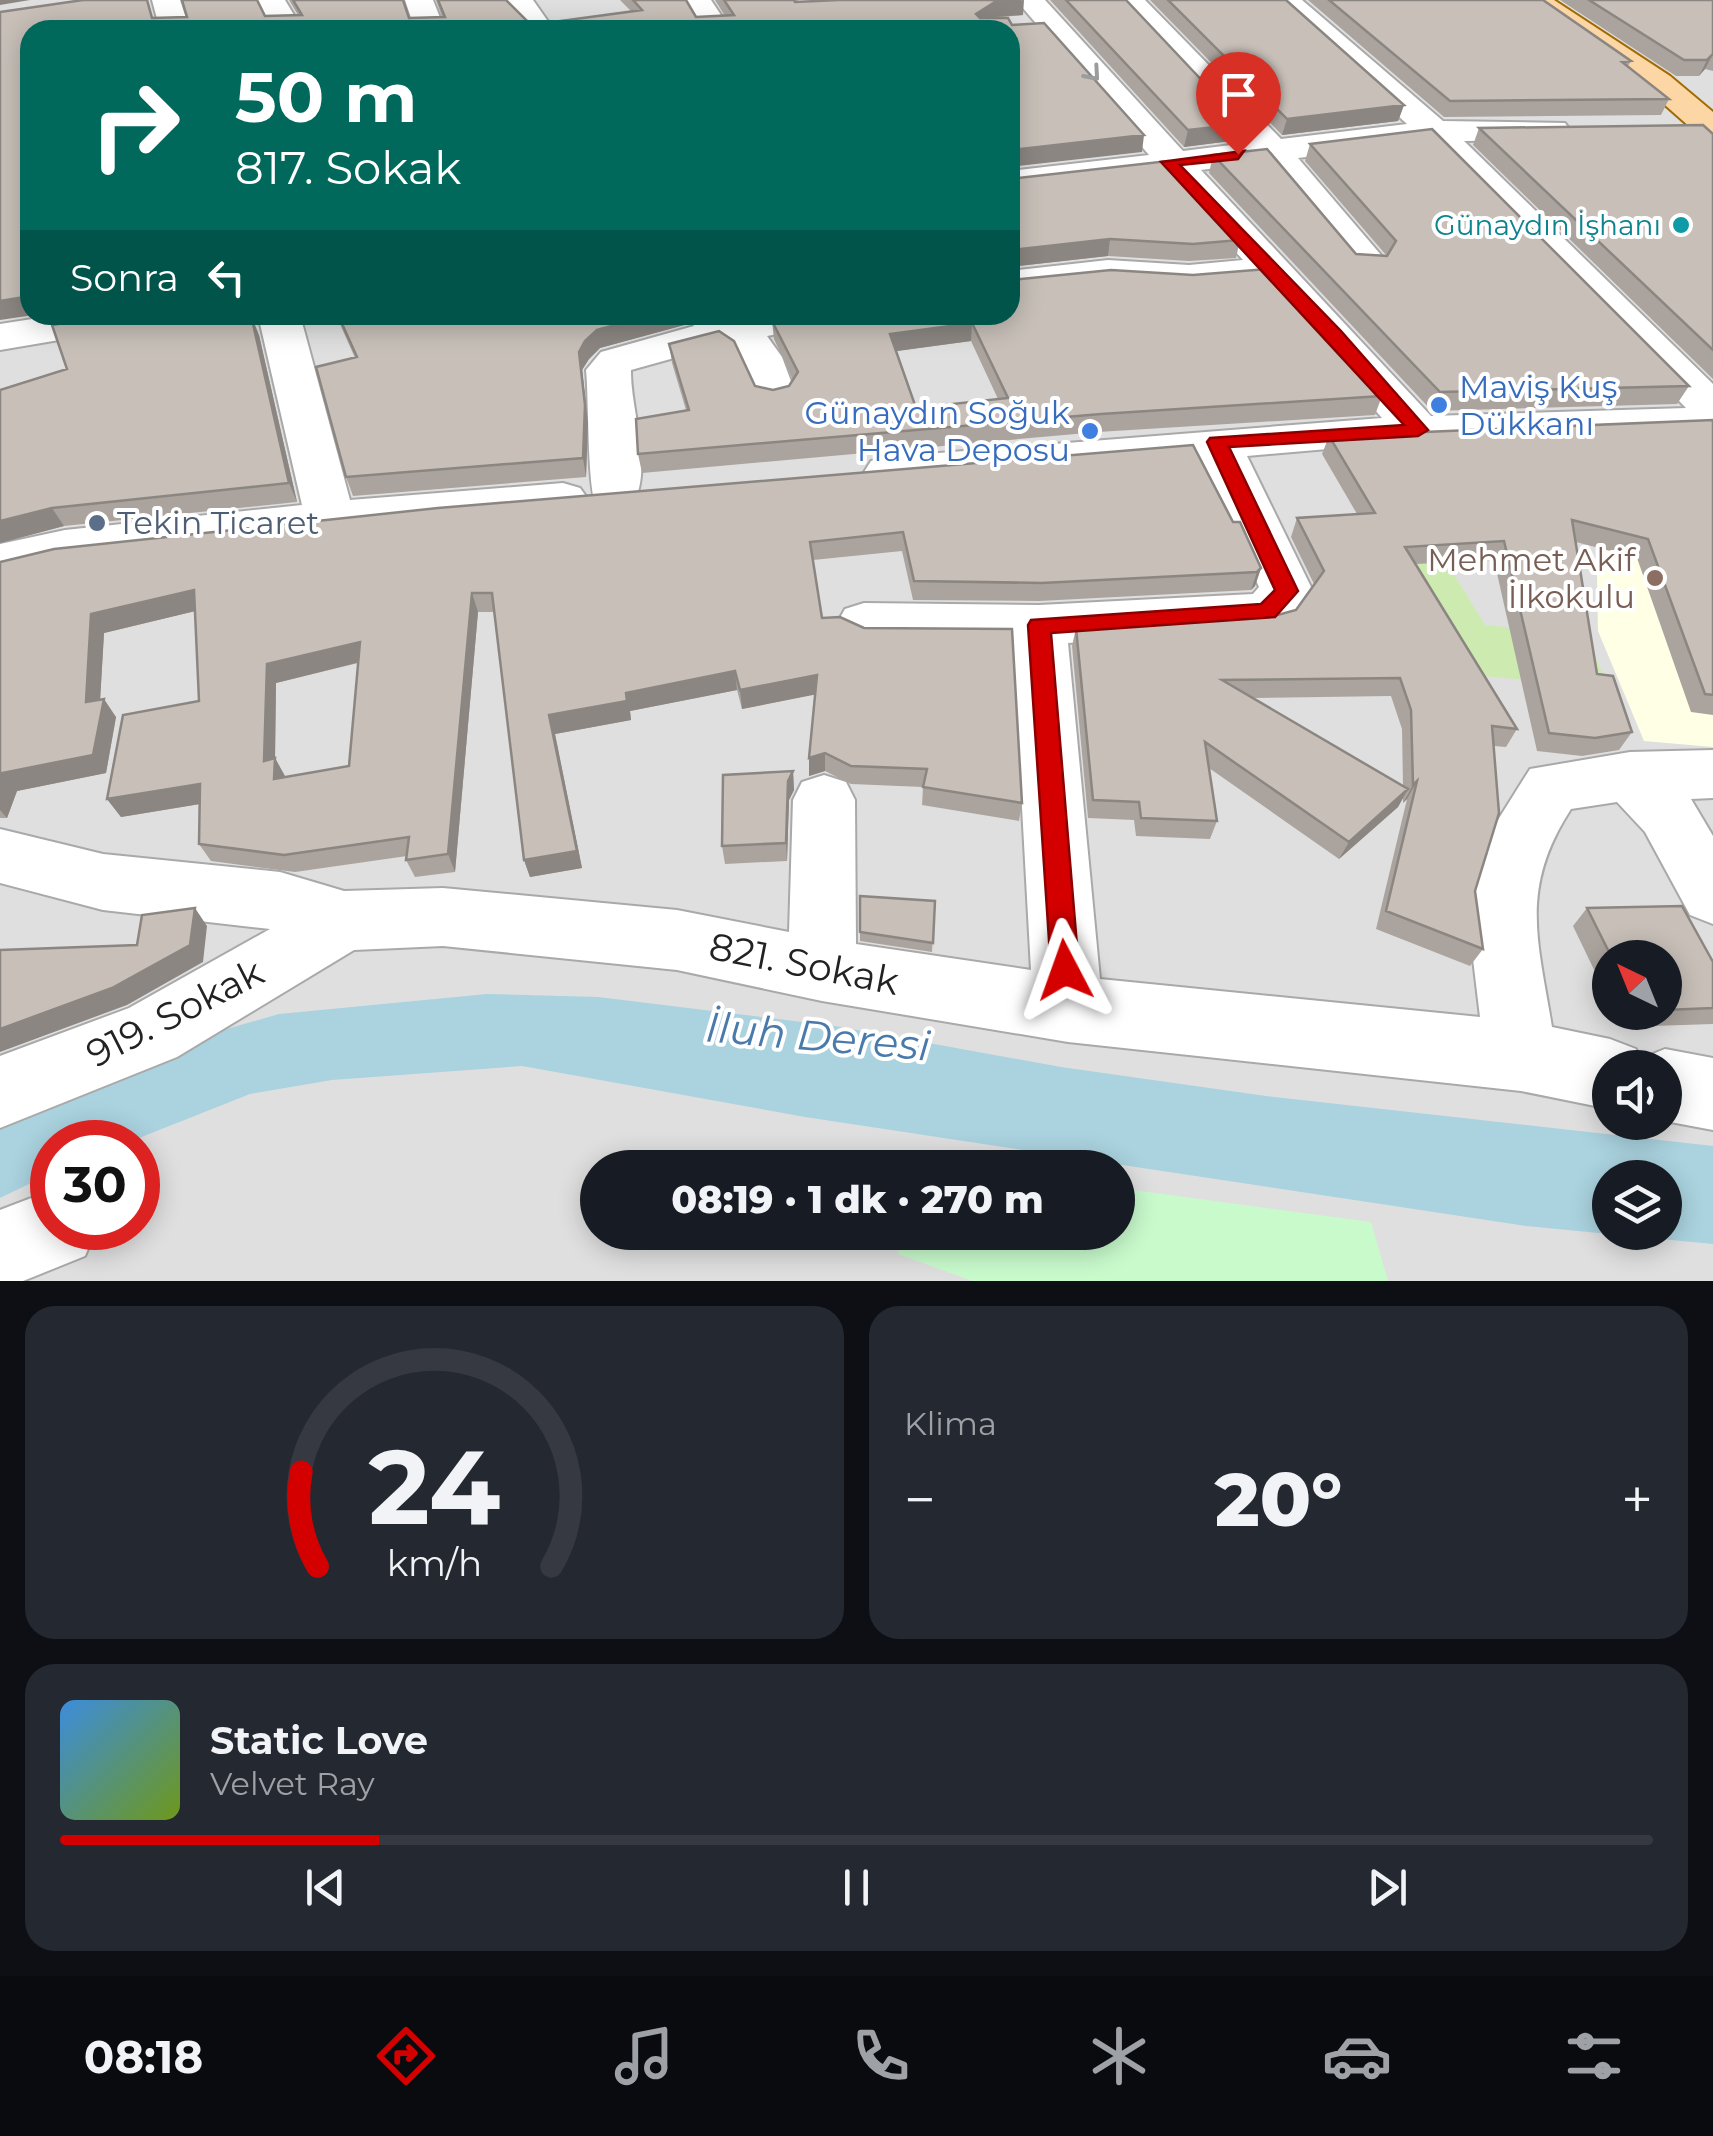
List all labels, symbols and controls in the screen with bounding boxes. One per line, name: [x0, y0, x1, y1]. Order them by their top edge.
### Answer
pin: [1196, 52, 1281, 155]
text: 50 m: [235, 54, 417, 140]
icon: right: [70, 60, 200, 190]
one-way arrow: [1082, 62, 1100, 81]
icon: arrive: [1211, 67, 1266, 122]
text: 817. Sokak: [235, 140, 461, 195]
place label: Günaydın İşhanı: [1434, 208, 1661, 242]
marker: Günaydın İşhanı: [1670, 214, 1692, 236]
icon: left: [199, 250, 254, 305]
text: Sonra: [70, 254, 179, 301]
place label: Maviş Kuş Dükkanı: [1459, 367, 1617, 443]
place label: Günaydın Soğuk Hava Deposu: [804, 393, 1070, 469]
marker: Maviş Kuş Dükkanı: [1428, 394, 1450, 416]
marker: Günaydın Soğuk Hava Deposu: [1079, 420, 1101, 442]
place label: Tekin Ticaret: [117, 503, 319, 542]
marker: Tekin Ticaret: [86, 512, 108, 534]
place label: Mehmet Akif İlkokulu: [1427, 540, 1636, 616]
marker: Mehmet Akif İlkokulu: [1644, 567, 1666, 589]
position arrow: [1013, 918, 1117, 1022]
street label: 821. Sokak: [705, 922, 903, 1005]
north arrow: [1592, 940, 1682, 1030]
map controls: [1592, 940, 1682, 1250]
street label: 919. Sokak: [78, 948, 271, 1077]
water label: İluh Deresi: [704, 1000, 933, 1072]
button: sound: [1592, 1050, 1682, 1140]
speed limit sign: 30: [30, 1120, 160, 1250]
button: layers: [1592, 1160, 1682, 1250]
text: 08:19 · 1 dk · 270 m: [671, 1176, 1044, 1223]
text: Klima: [904, 1404, 997, 1443]
text: 24: [369, 1423, 500, 1550]
text: 20°: [1215, 1453, 1342, 1545]
text: −: [904, 1466, 936, 1533]
text: +: [1621, 1466, 1653, 1533]
text: km/h: [387, 1541, 482, 1585]
text: Static Love: [210, 1717, 428, 1764]
text: Velvet Ray: [210, 1764, 375, 1803]
icon: previous: [298, 1860, 353, 1915]
icon: pause: [829, 1860, 884, 1915]
icon: next: [1360, 1860, 1415, 1915]
icon: directions: [371, 2021, 441, 2091]
icon: music: [609, 2021, 679, 2091]
icon: phone: [846, 2021, 916, 2091]
icon: climate: [1084, 2021, 1154, 2091]
icon: car: [1322, 2021, 1392, 2091]
icon: filters: [1559, 2021, 1629, 2091]
text: 08:18: [84, 2029, 203, 2084]

